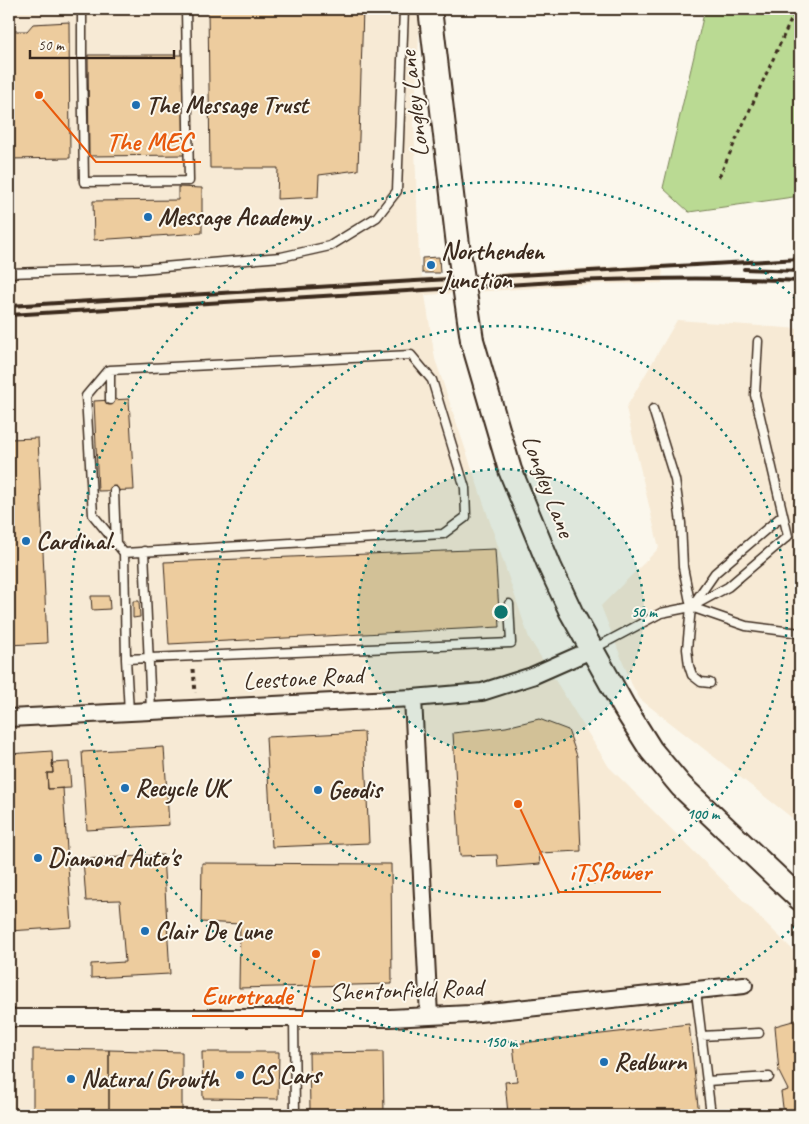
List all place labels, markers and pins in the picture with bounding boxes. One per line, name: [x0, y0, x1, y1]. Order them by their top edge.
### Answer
place label: The Message Trust: [146, 89, 310, 121]
marker: The Message Trust: [130, 99, 142, 111]
callout: The MEC: [96, 121, 201, 162]
place label: Message Academy: [158, 201, 312, 233]
marker: Message Academy: [142, 211, 154, 223]
place label: Northenden Junction: [439, 235, 546, 296]
marker: Northenden Junction: [425, 259, 437, 271]
place label: Cardinal.: [36, 525, 115, 557]
marker: Cardinal.: [20, 535, 32, 547]
centre of rings: [492, 603, 510, 621]
place label: Recycle UK: [135, 772, 233, 804]
place label: Geodis: [328, 774, 384, 806]
marker: Recycle UK: [119, 782, 131, 794]
marker: Geodis: [312, 784, 324, 796]
place label: Diamond Auto's: [48, 842, 182, 874]
callout: iTSPower: [559, 851, 661, 892]
marker: Diamond Auto's: [32, 852, 44, 864]
place label: Clair De Lune: [155, 915, 273, 947]
marker: Clair De Lune: [139, 925, 151, 937]
callout: Eurotrade: [192, 975, 302, 1016]
place label: Redburn: [614, 1046, 688, 1078]
marker: Redburn: [598, 1056, 610, 1068]
place label: CS Cars: [250, 1059, 323, 1091]
place label: Natural Growth: [81, 1063, 220, 1095]
marker: CS Cars: [234, 1069, 246, 1081]
marker: Natural Growth: [65, 1073, 77, 1085]

